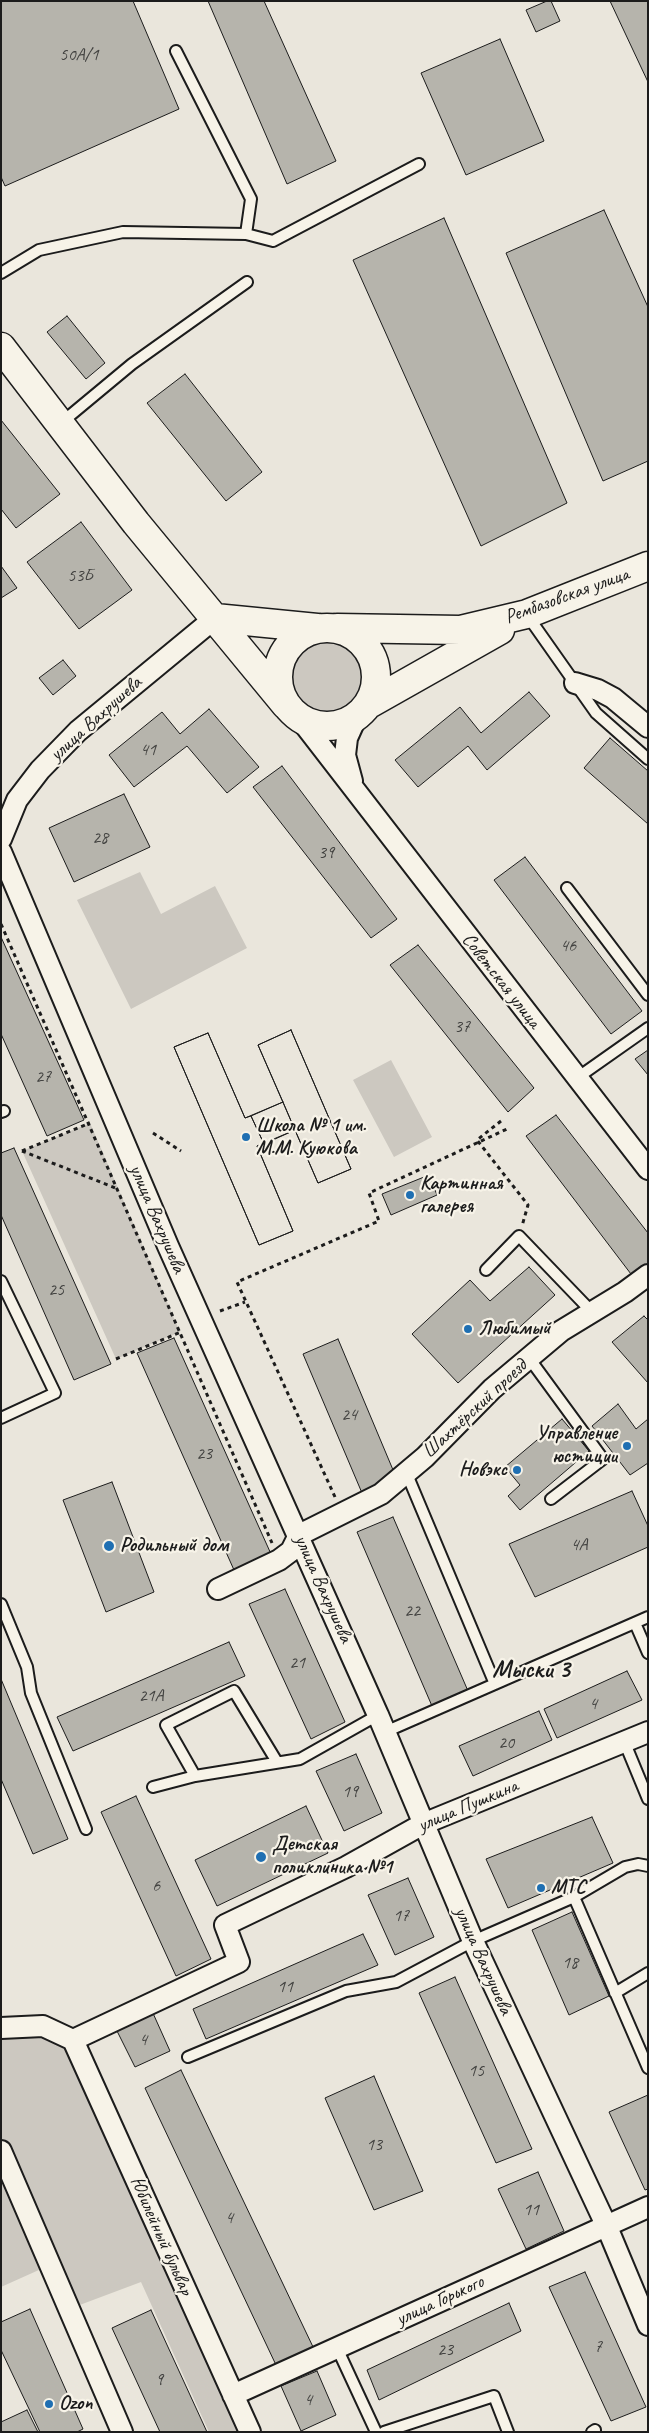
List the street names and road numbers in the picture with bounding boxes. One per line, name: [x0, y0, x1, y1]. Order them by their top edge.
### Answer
street label: Рембазовская улица: [502, 562, 632, 630]
street label: улица Вахрушева: [45, 671, 147, 767]
street label: Советская улица: [456, 928, 546, 1034]
street label: улица Вахрушева: [123, 1161, 191, 1277]
street label: Шахтёрский проезд: [418, 1354, 532, 1464]
street label: улица Вахрушева: [289, 1531, 357, 1647]
street label: улица Пушкина: [414, 1774, 522, 1838]
street label: улица Вахрушева: [449, 1903, 517, 2019]
street label: Юбилейный бульвар: [124, 2173, 198, 2299]
street label: улица Горького: [392, 2270, 488, 2332]

